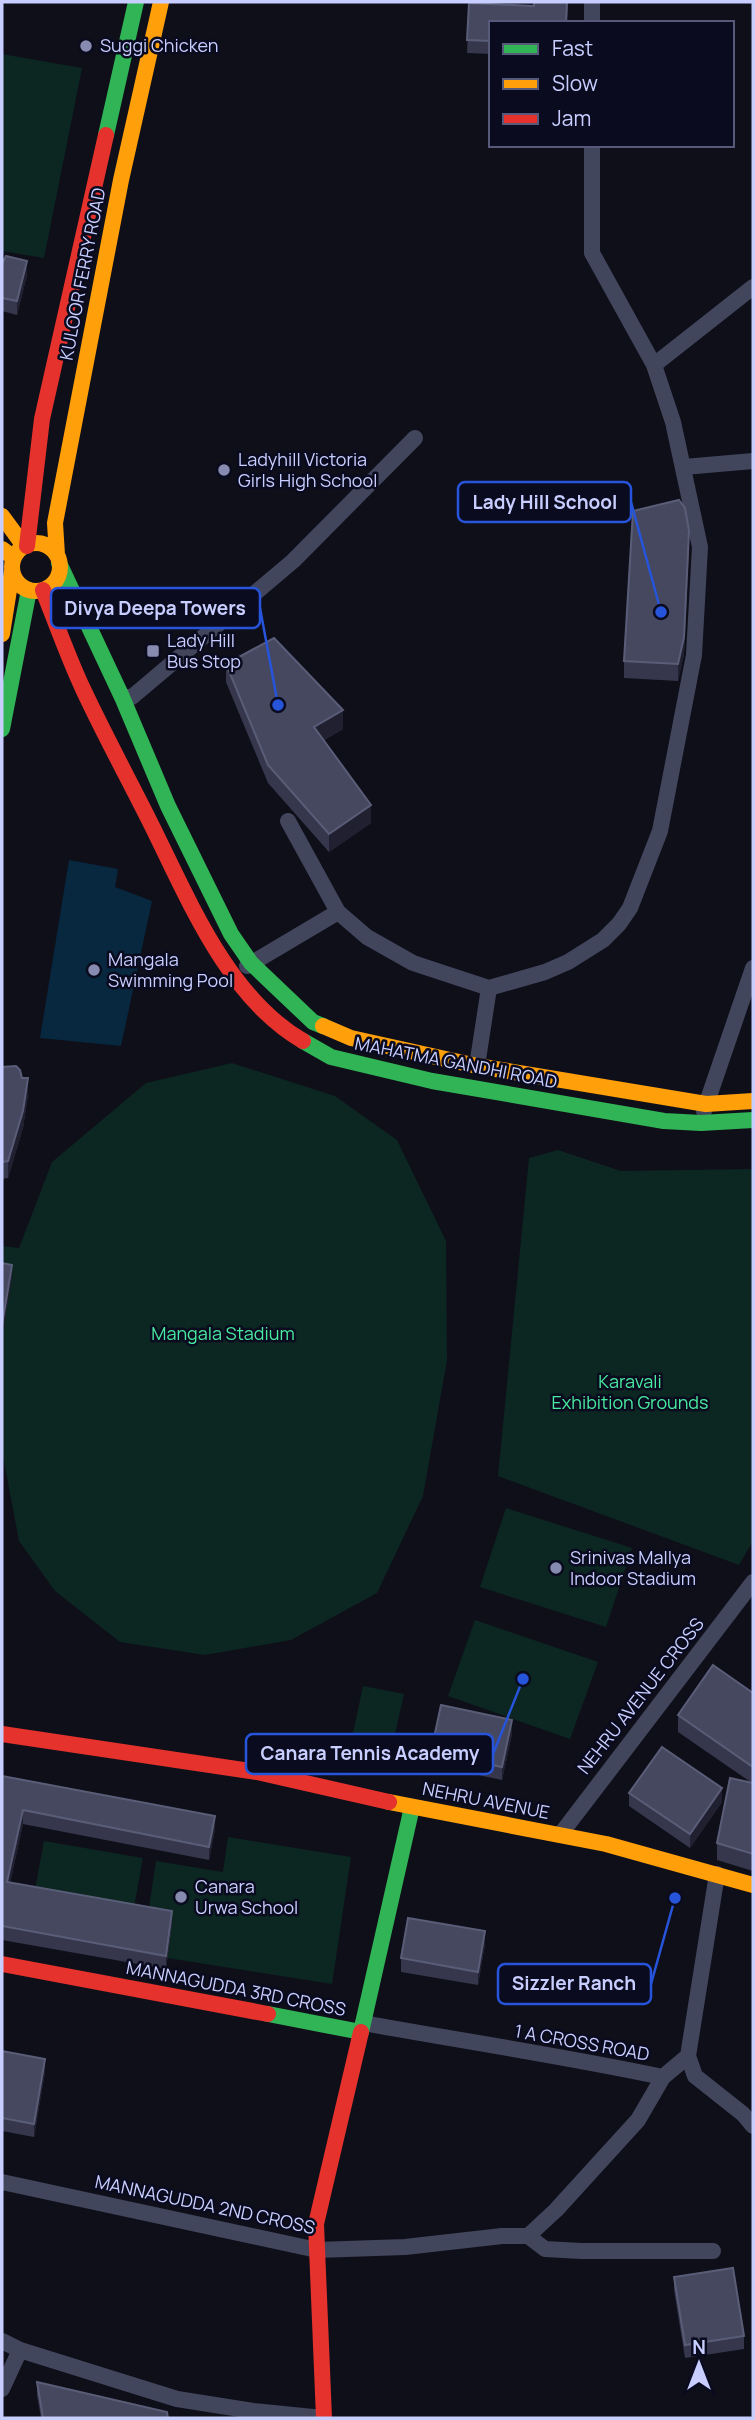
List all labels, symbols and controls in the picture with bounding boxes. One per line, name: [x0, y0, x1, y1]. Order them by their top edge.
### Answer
legend: [489, 21, 734, 147]
place label: Suggi Chicken: [100, 33, 218, 57]
text: Fast: [552, 34, 593, 62]
marker: Suggi Chicken: [78, 38, 94, 54]
text: Slow: [552, 69, 598, 97]
text: Jam: [552, 104, 591, 132]
street label: KULOOR FERRY ROAD: [54, 185, 111, 362]
place label: Ladyhill Victoria Girls High School: [238, 447, 377, 492]
marker: Ladyhill Victoria Girls High School: [216, 462, 232, 478]
callout: Lady Hill School: [458, 482, 631, 522]
text: Lady Hill School: [473, 489, 617, 515]
callout: Divya Deepa Towers: [51, 588, 260, 628]
text: Divya Deepa Towers: [64, 595, 246, 621]
place label: Lady Hill Bus Stop: [167, 628, 241, 673]
marker: Lady Hill Bus Stop: [145, 643, 161, 659]
place label: Mangala Swimming Pool: [108, 947, 233, 992]
marker: Mangala Swimming Pool: [86, 962, 102, 978]
street label: MAHATMA GANDHI ROAD: [353, 1031, 560, 1093]
park label: Mangala Stadium: [151, 1321, 295, 1345]
park label: Karavali Exhibition Grounds: [552, 1369, 708, 1414]
place label: Srinivas Mallya Indoor Stadium: [570, 1545, 696, 1590]
marker: Srinivas Mallya Indoor Stadium: [548, 1560, 564, 1576]
street label: NEHRU AVENUE CROSS: [572, 1612, 709, 1779]
callout: Canara Tennis Academy: [246, 1734, 493, 1774]
text: Canara Tennis Academy: [261, 1740, 480, 1766]
street label: NEHRU AVENUE: [421, 1776, 552, 1824]
place label: Canara Urwa School: [195, 1874, 298, 1919]
marker: Canara Urwa School: [173, 1889, 189, 1905]
street label: MANNAGUDDA 3RD CROSS: [124, 1955, 348, 2021]
callout: Sizzler Ranch: [498, 1964, 651, 2004]
text: Sizzler Ranch: [512, 1970, 636, 1996]
street label: 1 A CROSS ROAD: [513, 2018, 651, 2066]
street label: MANNAGUDDA 2ND CROSS: [93, 2169, 317, 2239]
north arrow: [664, 2329, 734, 2399]
text: N: [692, 2334, 706, 2360]

